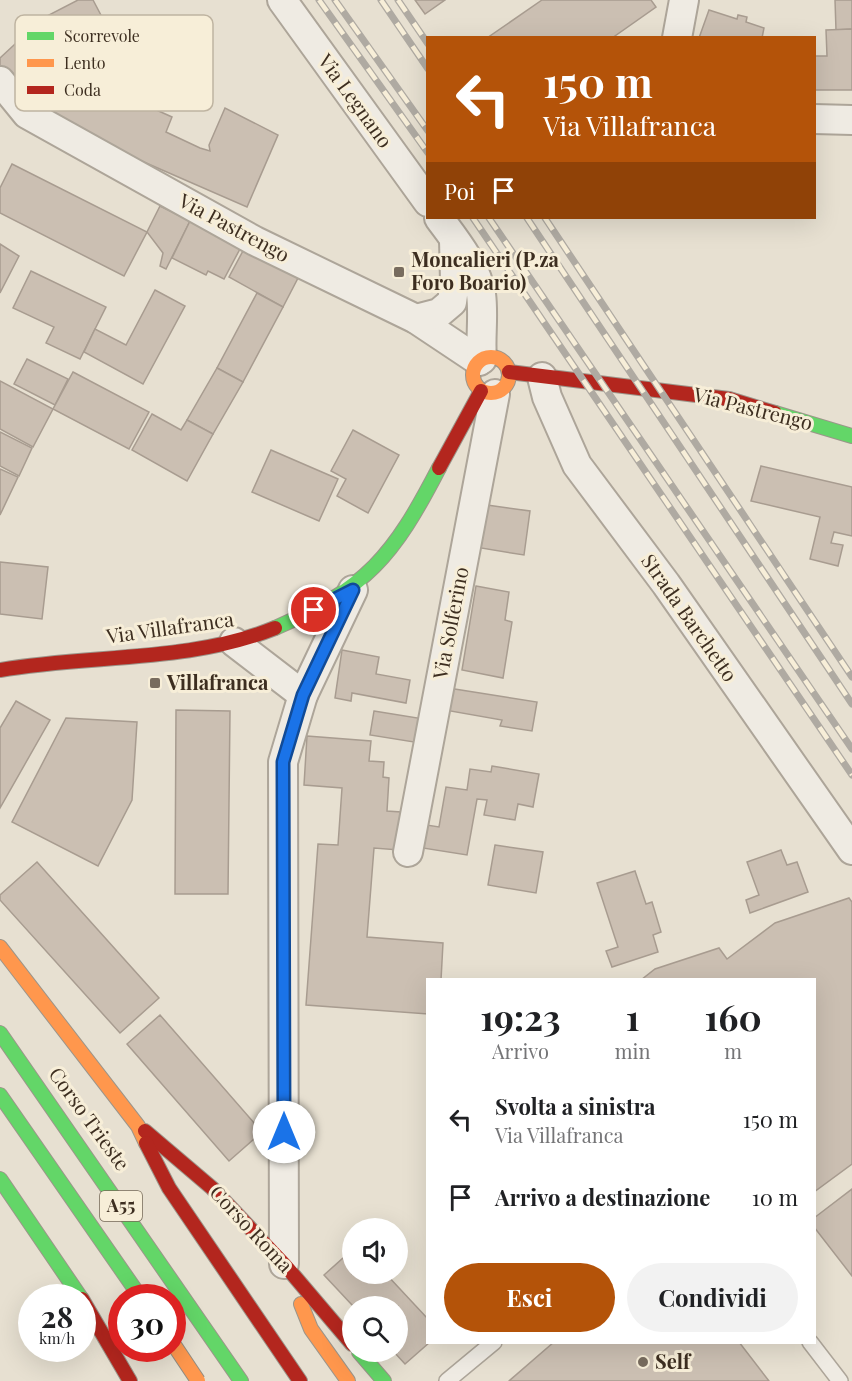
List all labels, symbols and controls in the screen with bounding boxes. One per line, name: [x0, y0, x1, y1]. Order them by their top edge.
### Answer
legend: [15, 15, 213, 111]
text: Scorrevole: [64, 25, 140, 46]
street label: Via Legnano: [312, 47, 399, 153]
text: Lento: [64, 52, 106, 73]
text: 150 m: [543, 53, 653, 109]
icon: left: [444, 60, 522, 138]
text: Coda: [64, 79, 101, 100]
text: Via Villafranca: [543, 107, 716, 143]
icon: arrive: [487, 174, 520, 207]
text: Poi: [444, 176, 475, 206]
street label: Via Pastrengo: [174, 186, 295, 267]
place label: Moncalieri (P.za Foro Boario): [411, 245, 560, 295]
marker: Moncalieri (P.za Foro Boario): [392, 265, 406, 279]
street label: Via Pastrengo: [690, 379, 816, 435]
street label: Strada Barchetto: [636, 548, 744, 686]
street label: Via Solferino: [425, 564, 474, 682]
pin: [288, 584, 339, 635]
icon: arrive: [297, 593, 330, 626]
street label: Via Villafranca: [103, 604, 235, 649]
place label: Villafranca: [166, 668, 269, 695]
marker: Villafranca: [148, 676, 162, 690]
text: 19:23: [480, 992, 561, 1040]
text: 1: [626, 992, 640, 1040]
text: 160: [705, 992, 762, 1040]
text: Arrivo: [492, 1037, 549, 1064]
text: min: [615, 1037, 650, 1064]
text: m: [724, 1037, 742, 1064]
street label: Corso Trieste: [44, 1061, 137, 1175]
text: Svolta a sinistra: [495, 1091, 655, 1121]
position arrow: [252, 1100, 316, 1164]
icon: left: [444, 1103, 477, 1136]
text: 150 m: [743, 1104, 798, 1134]
text: Via Villafranca: [495, 1121, 623, 1148]
street label: Corso Roma: [205, 1178, 300, 1277]
icon: arrive: [444, 1181, 477, 1214]
text: Arrivo a destinazione: [495, 1182, 710, 1212]
text: 10 m: [752, 1182, 798, 1212]
road number: A55: [100, 1191, 142, 1221]
map controls: [342, 1218, 408, 1362]
button: sound: [342, 1218, 408, 1284]
button: Esci: [444, 1263, 615, 1332]
button: Condividi: [627, 1263, 798, 1332]
speed limit sign: 30: [108, 1284, 186, 1362]
text: 28: [41, 1296, 73, 1336]
button: search: [342, 1296, 408, 1362]
text: km/h: [39, 1328, 75, 1348]
place label: Self: [655, 1347, 692, 1374]
marker: Self: [636, 1355, 650, 1369]

